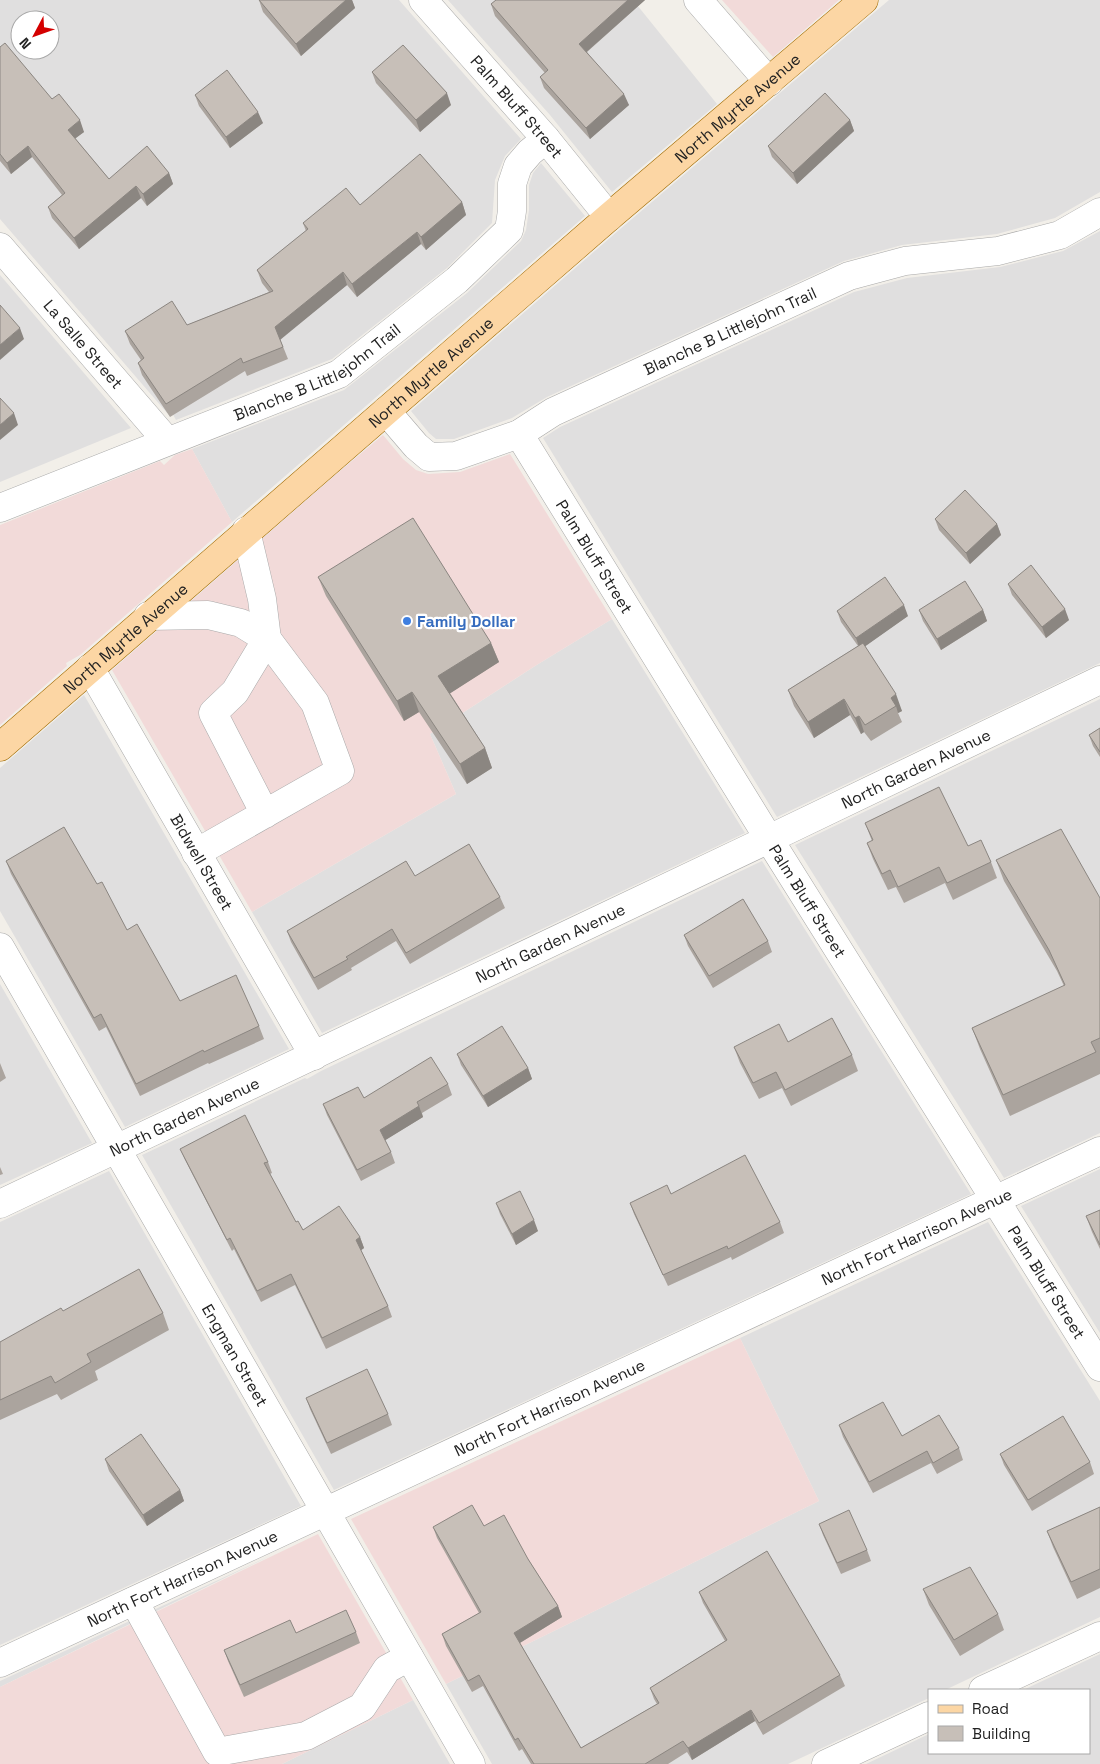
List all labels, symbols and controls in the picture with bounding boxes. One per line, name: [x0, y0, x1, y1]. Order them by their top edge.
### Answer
north arrow: [10, 10, 60, 60]
text: N: [15, 34, 35, 53]
street label: North Myrtle Avenue: [670, 48, 805, 167]
street label: Palm Bluff Street: [466, 51, 568, 162]
street label: Blanche B Littlejohn Trail: [640, 282, 820, 380]
street label: La Salle Street: [39, 295, 128, 393]
street label: North Myrtle Avenue: [364, 312, 498, 432]
street label: Blanche B Littlejohn Trail: [230, 319, 405, 425]
street label: Palm Bluff Street: [552, 496, 638, 617]
street label: North Myrtle Avenue: [58, 578, 192, 698]
place label: Family Dollar: [417, 611, 515, 632]
marker: Family Dollar: [401, 615, 413, 627]
street label: North Garden Avenue: [838, 724, 994, 813]
street label: Bidwell Street: [166, 810, 238, 914]
street label: Palm Bluff Street: [764, 840, 851, 962]
street label: North Garden Avenue: [472, 898, 629, 987]
street label: North Garden Avenue: [106, 1072, 263, 1161]
street label: North Fort Harrison Avenue: [818, 1183, 1015, 1290]
street label: Palm Bluff Street: [1003, 1222, 1090, 1343]
street label: Engman Street: [197, 1300, 273, 1410]
street label: North Fort Harrison Avenue: [451, 1354, 648, 1461]
street label: North Fort Harrison Avenue: [83, 1525, 281, 1632]
legend: [928, 1689, 1090, 1754]
text: Road: [972, 1699, 1009, 1718]
text: Building: [972, 1724, 1031, 1743]

